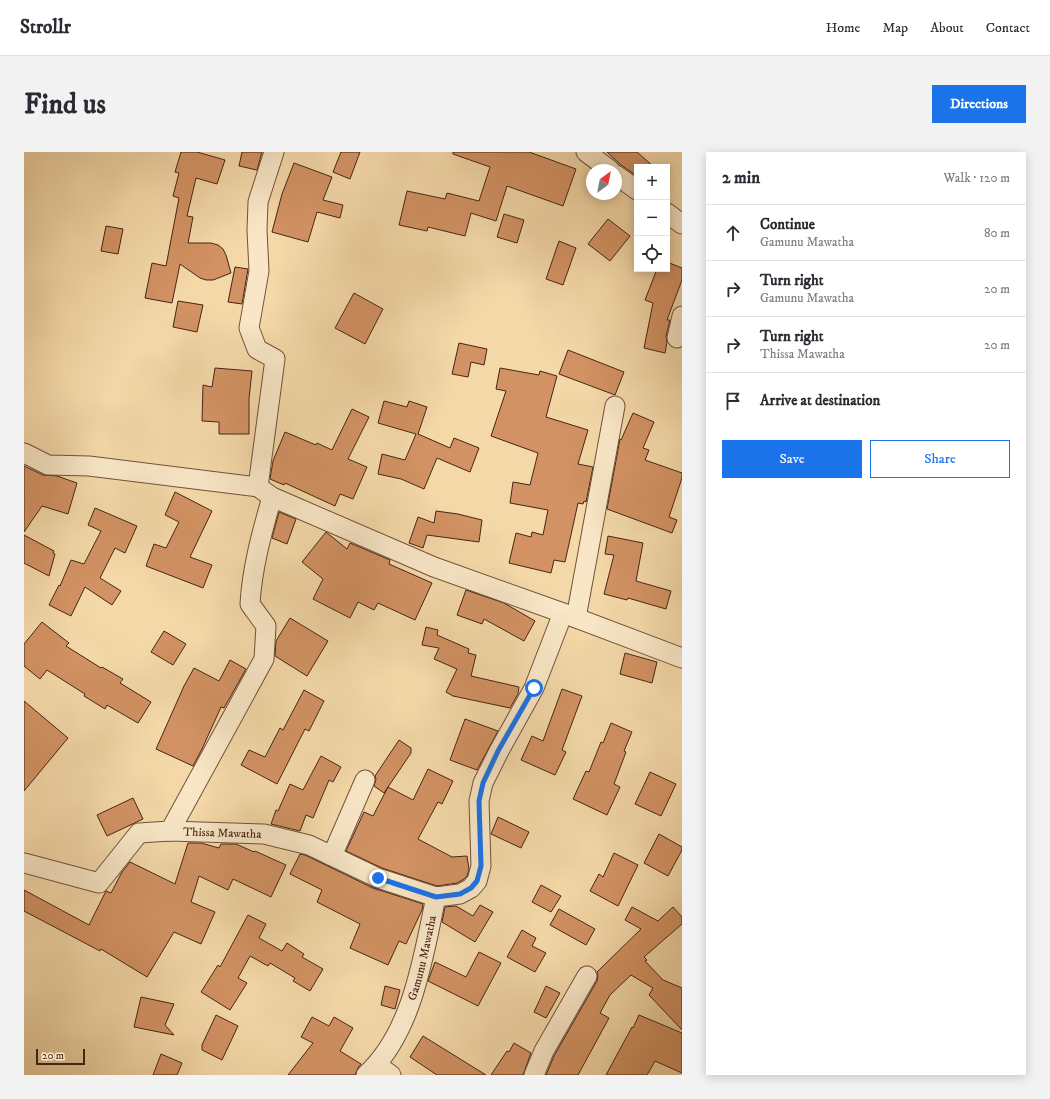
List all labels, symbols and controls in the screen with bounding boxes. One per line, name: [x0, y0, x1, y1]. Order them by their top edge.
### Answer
text: Strollr: [20, 16, 71, 39]
text: Home: [826, 19, 860, 37]
text: Map: [882, 19, 908, 37]
text: About: [930, 19, 964, 37]
text: Contact: [986, 19, 1030, 37]
button: Directions: [932, 85, 1026, 123]
text: Find us: [24, 87, 106, 122]
north arrow: [586, 164, 622, 200]
map controls: [634, 164, 670, 272]
button: +: [634, 164, 670, 200]
text: 2 min: [722, 167, 760, 189]
text: Walk · 120 m: [944, 170, 1010, 186]
button: −: [634, 200, 670, 236]
text: Continue: [760, 215, 815, 234]
icon: ahead: [722, 222, 744, 244]
text: 80 m: [984, 225, 1010, 241]
text: Gamunu Mawatha: [760, 234, 854, 250]
button: locate: [634, 236, 670, 272]
text: Turn right: [760, 271, 823, 290]
icon: right: [722, 278, 744, 300]
text: 20 m: [984, 281, 1010, 297]
text: Gamunu Mawatha: [760, 290, 854, 306]
text: Turn right: [760, 327, 823, 346]
icon: right: [722, 334, 744, 356]
text: 20 m: [984, 337, 1010, 353]
text: Thissa Mawatha: [760, 346, 845, 362]
icon: arrive: [722, 390, 744, 412]
text: Arrive at destination: [760, 391, 880, 410]
button: Save: [722, 440, 862, 478]
button: Share: [870, 440, 1010, 478]
route start: [525, 679, 543, 697]
street label: Thissa Mawatha: [183, 824, 262, 841]
route end: [369, 869, 387, 887]
street label: Gamunu Mawatha: [404, 913, 440, 1002]
scale bar: [36, 1047, 85, 1066]
text: 20 m: [42, 1049, 64, 1063]

